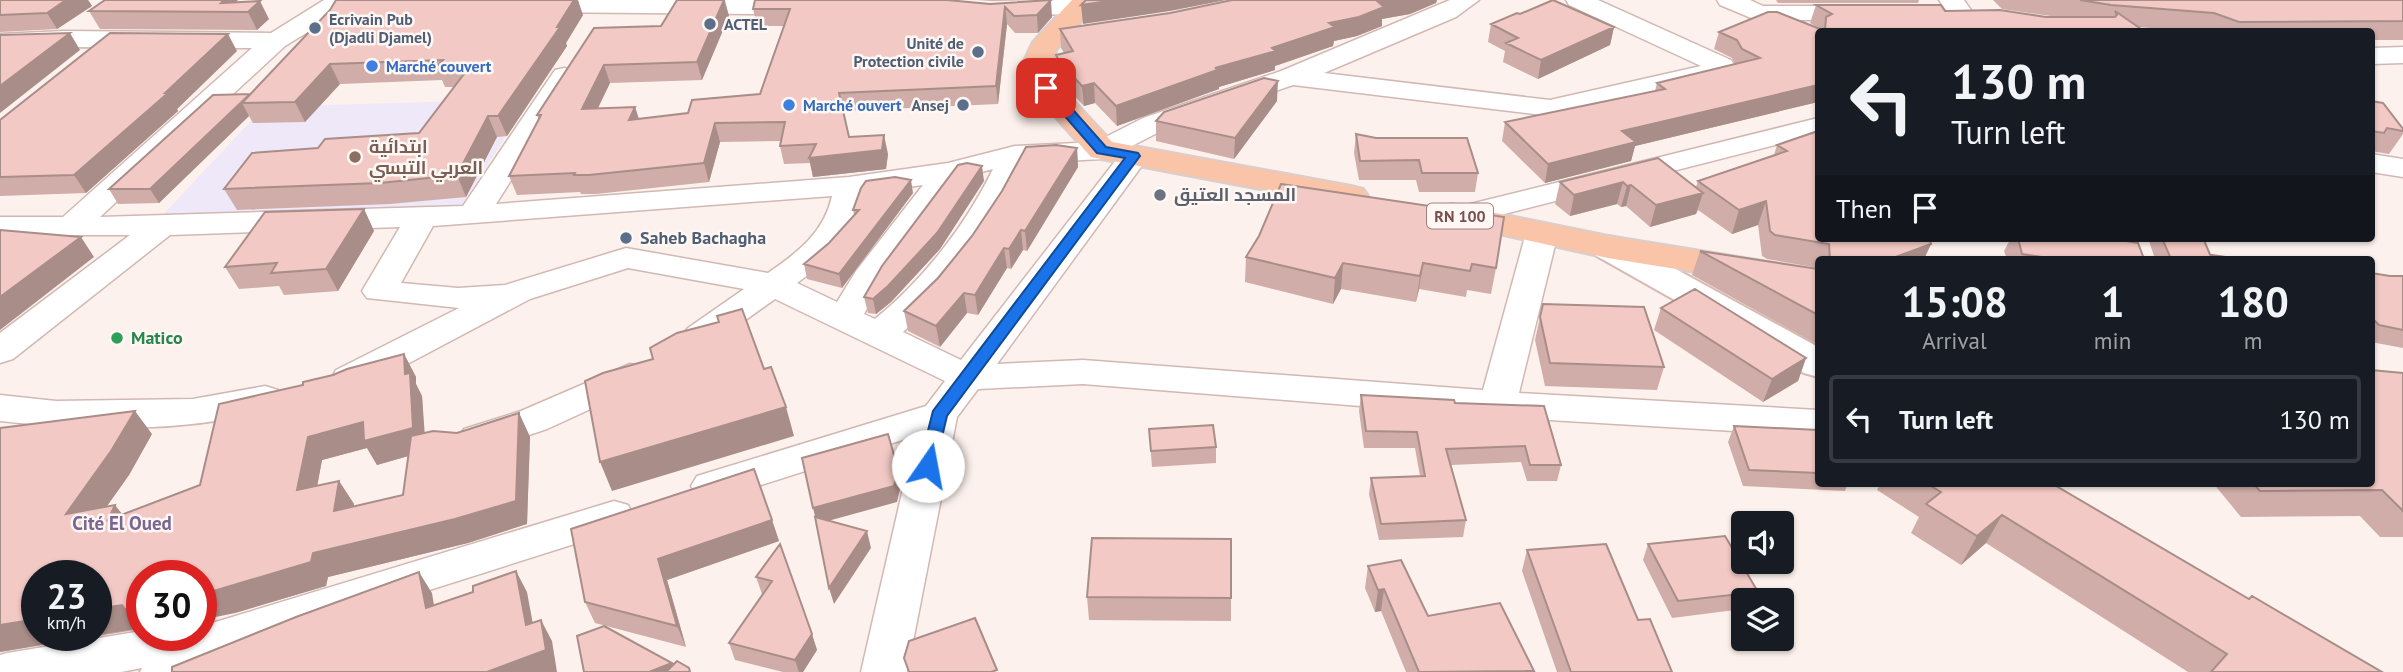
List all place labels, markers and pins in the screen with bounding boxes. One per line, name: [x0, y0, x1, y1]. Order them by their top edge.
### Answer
place label: Ecrivain Pub (Djadli Djamel): [329, 9, 432, 47]
place label: ACTEL: [724, 14, 768, 34]
marker: ACTEL: [702, 16, 718, 32]
marker: Ecrivain Pub (Djadli Djamel): [307, 20, 323, 36]
place label: Unité de Protection civile: [853, 33, 964, 71]
marker: Unité de Protection civile: [970, 44, 986, 60]
place label: Marché couvert: [386, 56, 492, 76]
marker: Marché couvert: [364, 58, 380, 74]
pin: [1016, 58, 1076, 118]
place label: Marché ouvert: [803, 95, 902, 115]
place label: Ansej: [911, 95, 949, 115]
marker: Marché ouvert: [781, 97, 797, 113]
marker: Ansej: [955, 97, 971, 113]
place label: ابتدائية العربي التبسي: [369, 135, 483, 183]
marker: ابتدائية العربي التبسي: [347, 149, 363, 165]
place label: المسجد العتيق: [1174, 183, 1296, 206]
marker: المسجد العتيق: [1152, 187, 1168, 203]
place label: Saheb Bachagha: [640, 226, 766, 249]
marker: Saheb Bachagha: [618, 230, 634, 246]
place label: Matico: [131, 326, 183, 349]
marker: Matico: [109, 330, 125, 346]

